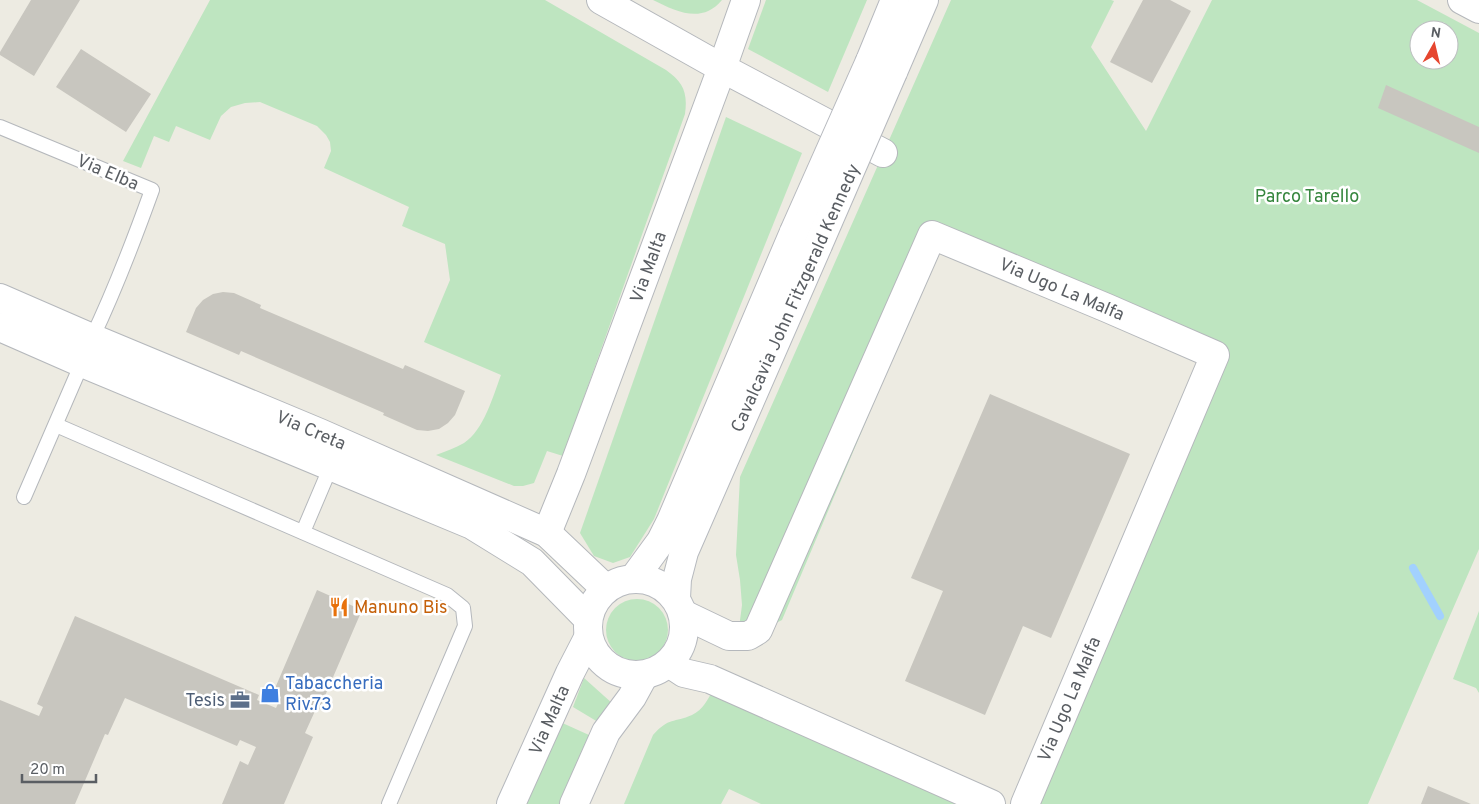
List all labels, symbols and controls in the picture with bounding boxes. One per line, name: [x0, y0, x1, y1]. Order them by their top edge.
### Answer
north arrow: [1409, 20, 1459, 70]
text: N: [1429, 24, 1442, 43]
street label: Via Elba: [73, 150, 142, 197]
street label: Cavalcavia John Fitzgerald Kennedy: [727, 161, 866, 436]
park label: Parco Tarello: [1255, 186, 1359, 209]
street label: Via Malta: [626, 229, 673, 306]
street label: Via Ugo La Malfa: [995, 254, 1128, 327]
street label: Via Creta: [272, 406, 349, 456]
restaurant icon: Manuno Bis: [328, 596, 350, 618]
place label: Manuno Bis: [354, 597, 448, 620]
street label: Via Ugo La Malfa: [1034, 633, 1107, 766]
place label: Tabaccheria Riv.73: [285, 673, 383, 717]
shop icon: Tabaccheria Riv.73: [259, 682, 281, 704]
street label: Via Malta: [525, 682, 576, 759]
office icon: Tesis: [229, 689, 251, 711]
place label: Tesis: [185, 690, 225, 713]
scale bar: [22, 752, 96, 784]
text: 20 m: [30, 761, 65, 780]

